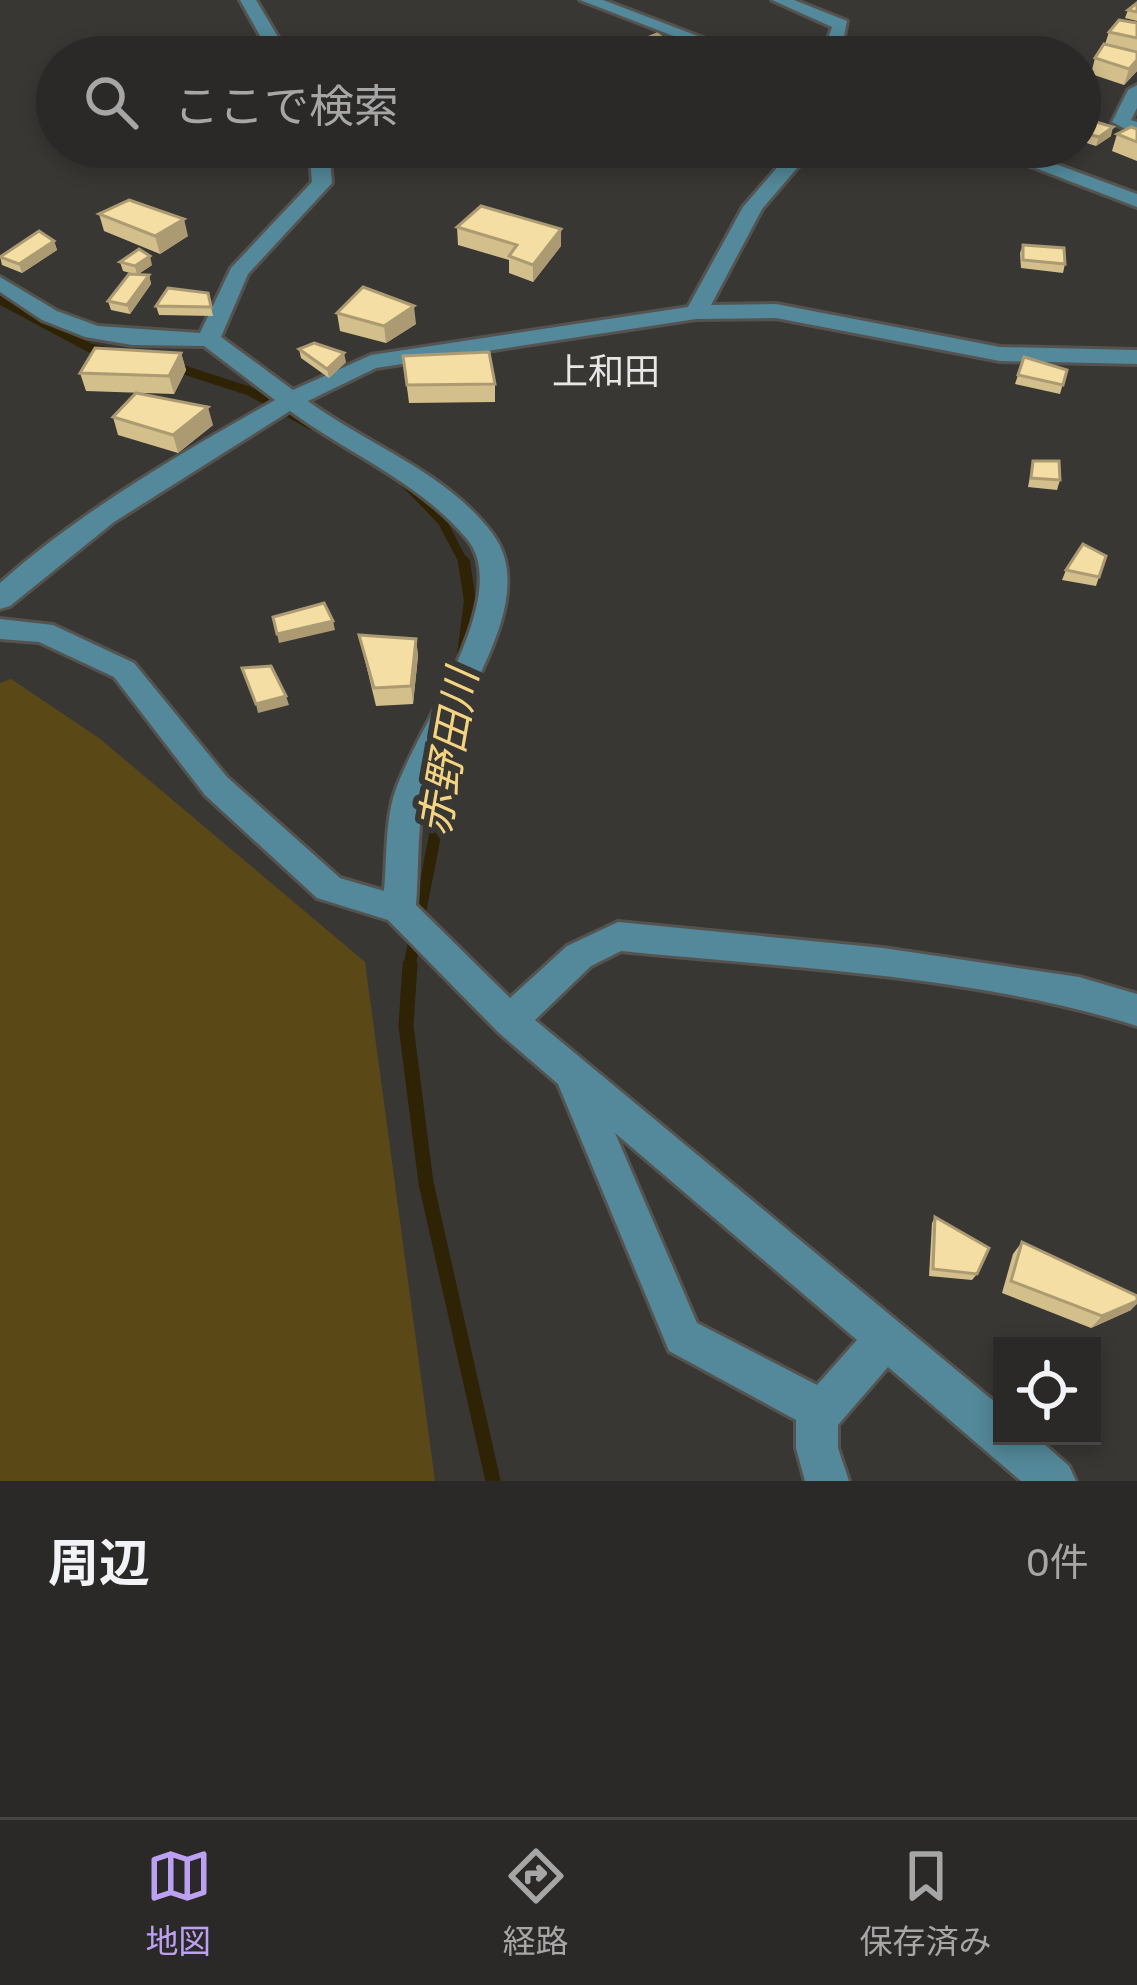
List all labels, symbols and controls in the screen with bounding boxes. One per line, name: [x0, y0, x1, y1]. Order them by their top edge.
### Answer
search box: [36, 36, 1101, 168]
icon: search: [78, 69, 144, 135]
text: ここで検索: [174, 78, 399, 132]
district label: 上和田: [552, 349, 660, 392]
water label: 赤野田川: [408, 661, 487, 839]
map controls: [993, 1337, 1101, 1445]
button: locate: [993, 1337, 1101, 1445]
text: 周辺: [48, 1531, 150, 1592]
text: 0件: [1026, 1538, 1089, 1585]
tab: 地図: [146, 1843, 212, 1963]
tab: 経路: [503, 1843, 569, 1963]
tab: 保存済み: [860, 1843, 992, 1963]

